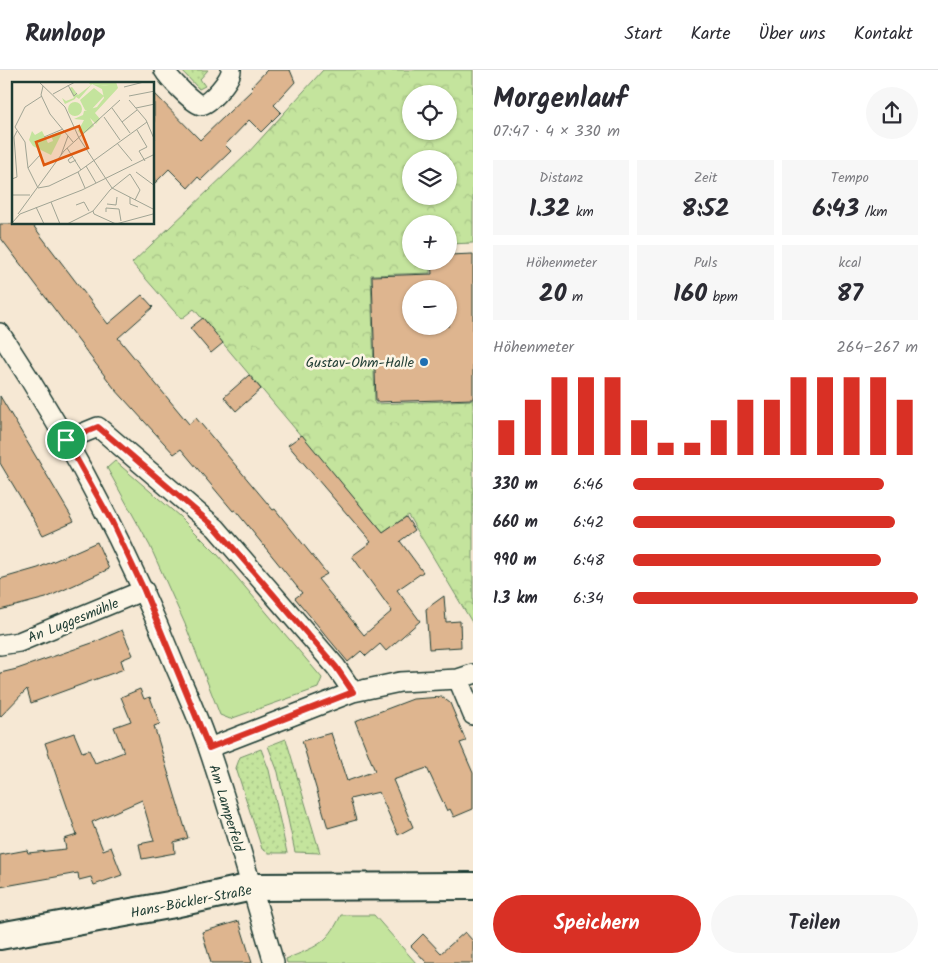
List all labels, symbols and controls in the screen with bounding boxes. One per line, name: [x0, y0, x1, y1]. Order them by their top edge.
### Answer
text: Runloop: [25, 15, 106, 54]
text: Start: [624, 20, 662, 49]
text: Karte: [690, 20, 730, 49]
text: Über uns: [758, 20, 826, 49]
text: Kontakt: [854, 20, 913, 49]
text: Morgenlauf: [493, 77, 627, 122]
inset map: [12, 82, 155, 225]
map controls: [402, 85, 457, 335]
button: locate: [402, 85, 457, 140]
button: share: [866, 87, 918, 139]
text: 07:47 · 4 × 330 m: [493, 119, 620, 144]
button: layers: [402, 150, 457, 205]
text: Distanz: [539, 167, 583, 189]
text: Zeit: [694, 167, 717, 189]
text: Tempo: [831, 167, 869, 189]
text: 1.32: [529, 189, 570, 229]
text: 8:52: [681, 189, 730, 229]
text: 6:43: [812, 189, 859, 229]
text: km: [570, 201, 594, 223]
text: /km: [859, 201, 887, 223]
button: +: [402, 215, 457, 270]
text: Höhenmeter: [526, 252, 597, 274]
text: Puls: [694, 252, 717, 274]
text: kcal: [838, 252, 861, 274]
text: 20: [539, 274, 566, 314]
text: 160: [673, 274, 707, 314]
text: 87: [837, 274, 863, 314]
button: −: [402, 280, 457, 335]
text: m: [566, 286, 583, 308]
text: bpm: [707, 286, 738, 308]
text: Höhenmeter: [493, 335, 574, 360]
text: 264–267 m: [837, 335, 918, 360]
place label: Gustav-Ohm-Halle: [306, 352, 415, 374]
marker: Gustav-Ohm-Halle: [418, 356, 430, 368]
pin: [45, 419, 87, 461]
icon: arrive: [52, 426, 80, 454]
text: 330 m: [493, 472, 538, 497]
text: 6:46: [573, 472, 604, 497]
text: 660 m: [493, 510, 538, 535]
text: 6:42: [573, 510, 604, 535]
text: 990 m: [493, 548, 537, 573]
text: 6:48: [573, 548, 604, 573]
text: 1.3 km: [493, 586, 538, 611]
text: 6:34: [573, 586, 604, 611]
street label: An Luggesmühle: [24, 592, 123, 649]
street label: Am Lamperfeld: [202, 762, 250, 856]
street label: Hans-Böckler-Straße: [129, 879, 254, 925]
button: Speichern: [493, 895, 701, 953]
button: Teilen: [711, 895, 918, 953]

